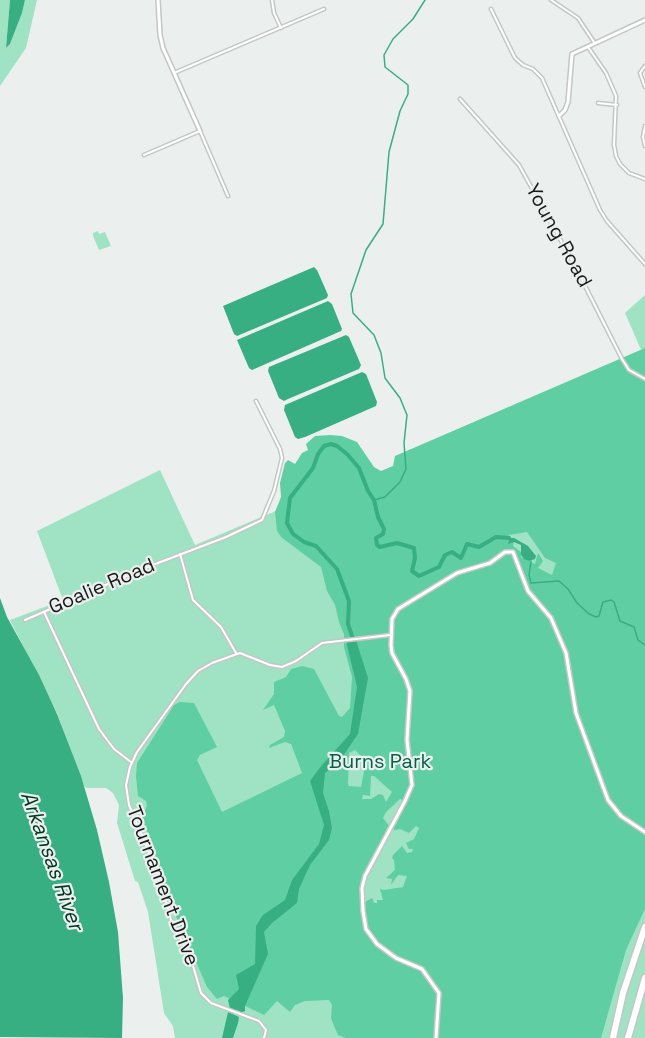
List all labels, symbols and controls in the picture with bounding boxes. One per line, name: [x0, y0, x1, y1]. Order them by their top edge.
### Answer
street label: Young Road: [520, 180, 596, 292]
street label: Goalie Road: [45, 554, 159, 620]
park label: Burns Park: [329, 751, 431, 775]
water label: Arkansas River: [14, 788, 88, 934]
street label: Tournament Drive: [121, 803, 203, 969]

